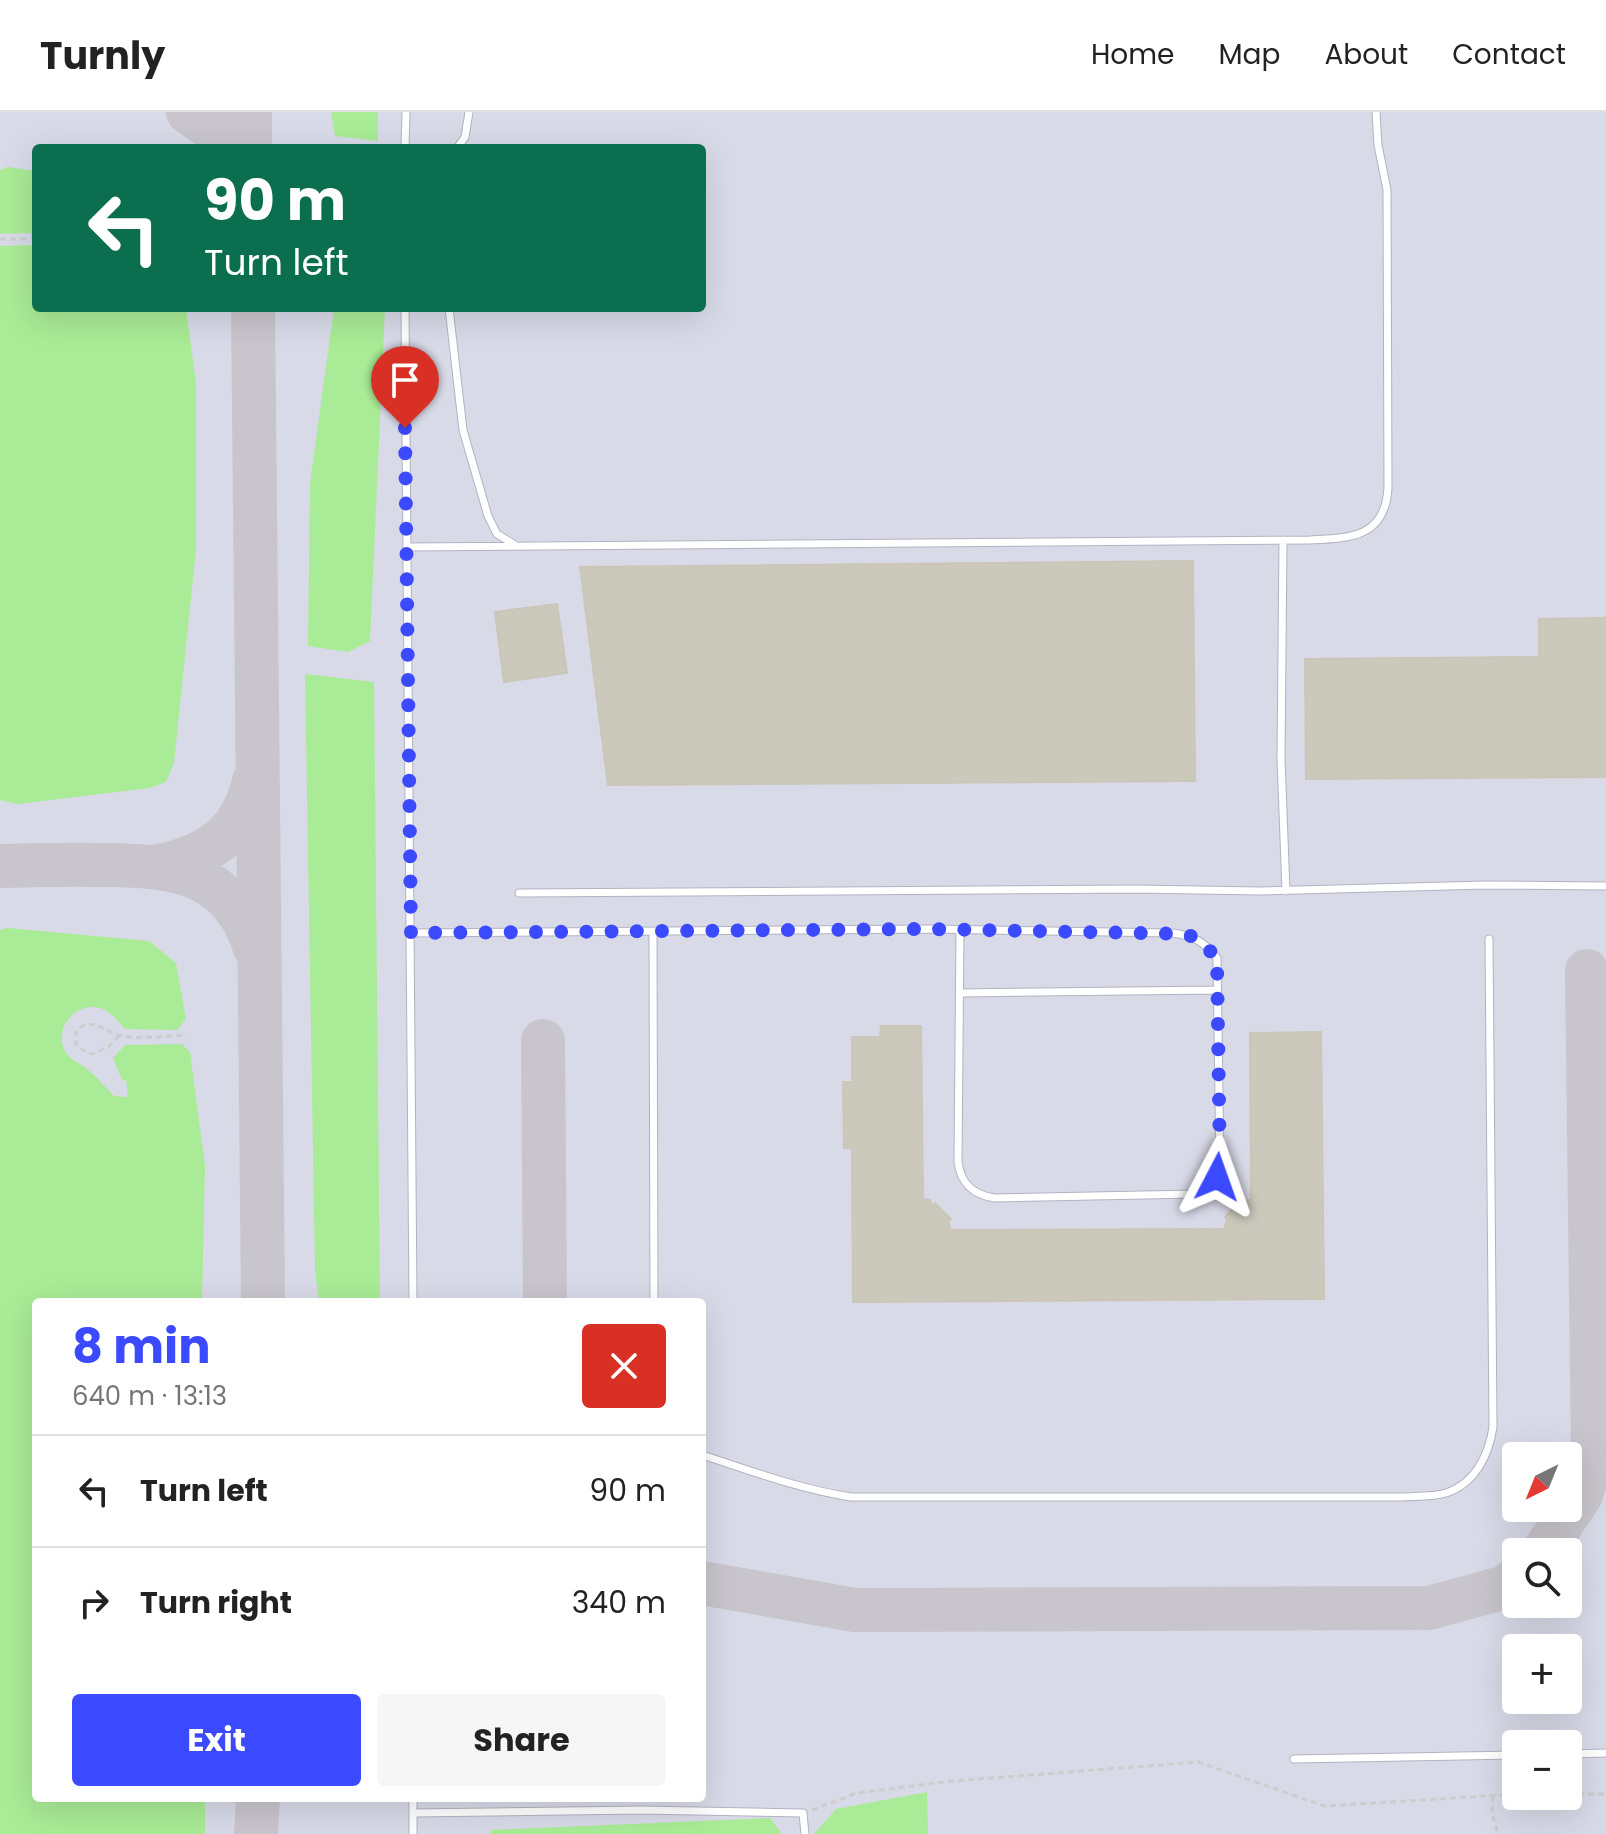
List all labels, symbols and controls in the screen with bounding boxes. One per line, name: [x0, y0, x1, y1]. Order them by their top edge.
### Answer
text: Turnly: [40, 29, 165, 82]
text: Home: [1091, 35, 1174, 74]
text: Map: [1218, 35, 1280, 74]
text: About: [1324, 35, 1408, 74]
text: Contact: [1452, 35, 1566, 74]
text: 90 m: [204, 161, 346, 240]
icon: left: [72, 176, 176, 280]
text: Turn left: [204, 237, 349, 288]
pin: [371, 346, 439, 428]
icon: arrive: [383, 358, 427, 402]
position arrow: [1175, 1135, 1259, 1219]
text: 8 min: [72, 1313, 211, 1380]
button: close: [582, 1324, 666, 1408]
text: 640 m · 13:13: [72, 1378, 227, 1414]
north arrow: [1502, 1442, 1582, 1522]
map controls: [1502, 1442, 1582, 1810]
icon: left: [72, 1469, 116, 1513]
text: Turn left: [140, 1469, 268, 1512]
text: 90 m: [589, 1469, 666, 1512]
button: search: [1502, 1538, 1582, 1618]
icon: right: [72, 1581, 116, 1625]
text: Turn right: [140, 1581, 292, 1624]
text: 340 m: [572, 1581, 666, 1624]
button: +: [1502, 1634, 1582, 1714]
button: Exit: [72, 1694, 361, 1786]
button: Share: [377, 1694, 666, 1786]
button: −: [1502, 1730, 1582, 1810]

